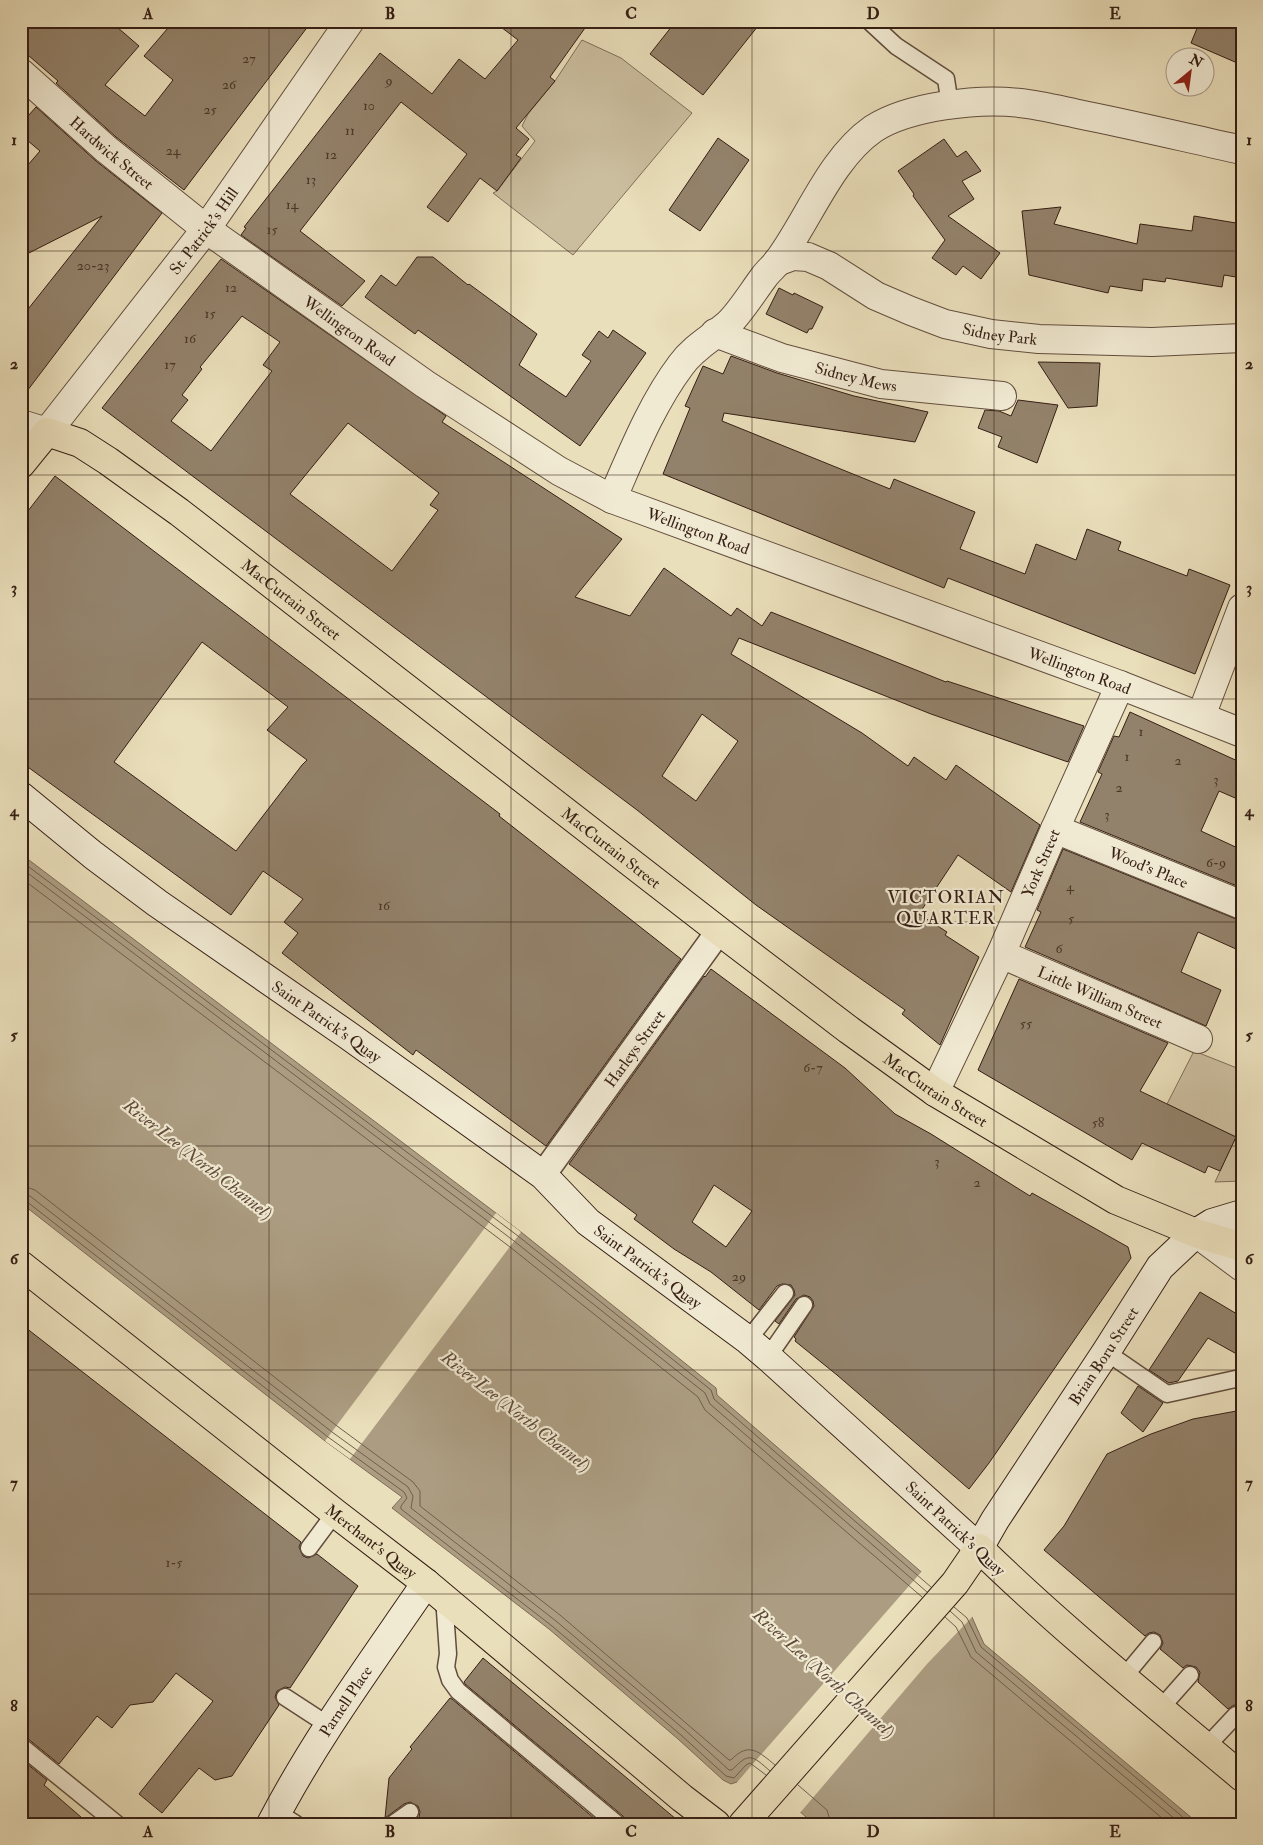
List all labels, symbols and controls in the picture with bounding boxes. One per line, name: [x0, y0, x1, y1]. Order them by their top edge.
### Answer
text: A: [142, 4, 154, 24]
text: B: [385, 4, 395, 24]
text: C: [625, 4, 637, 24]
text: D: [866, 4, 880, 24]
text: E: [1109, 4, 1121, 24]
north arrow: [1166, 48, 1216, 98]
house number: 27: [242, 50, 256, 67]
text: N: [1186, 50, 1206, 72]
house number: 9: [384, 72, 393, 89]
house number: 26: [222, 76, 237, 93]
house number: 10: [363, 97, 375, 114]
house number: 25: [203, 101, 217, 118]
street label: Hardwick Street: [65, 112, 157, 194]
house number: 11: [345, 122, 355, 139]
text: 1: [11, 130, 17, 150]
text: 1: [1246, 130, 1252, 150]
house number: 24: [166, 142, 182, 159]
house number: 12: [325, 146, 337, 163]
house number: 13: [306, 171, 316, 188]
street label: St. Patrick's Hill: [165, 184, 243, 279]
house number: 14: [286, 196, 300, 213]
house number: 15: [266, 221, 278, 238]
house number: 20-23: [77, 257, 109, 274]
house number: 12: [225, 279, 237, 296]
street label: Wellington Road: [298, 291, 399, 371]
house number: 15: [204, 305, 216, 322]
street label: Sidney Park: [960, 319, 1038, 350]
house number: 16: [184, 330, 197, 347]
text: 2: [10, 354, 18, 374]
text: 2: [1245, 354, 1253, 374]
house number: 17: [164, 356, 176, 373]
street label: Sidney Mews: [813, 358, 898, 397]
street label: Wellington Road: [643, 503, 752, 560]
street label: MacCurtain Street: [237, 555, 345, 645]
text: 3: [11, 578, 17, 598]
text: 3: [1246, 578, 1252, 598]
street label: Wellington Road: [1024, 643, 1134, 699]
house number: 1: [1139, 723, 1144, 740]
house number: 1: [1125, 748, 1130, 765]
house number: 2: [1174, 752, 1182, 769]
house number: 3: [1213, 771, 1219, 788]
house number: 2: [1115, 779, 1123, 796]
text: 4: [9, 801, 20, 821]
text: 4: [1244, 801, 1255, 821]
street label: MacCurtain Street: [557, 803, 665, 893]
house number: 3: [1104, 806, 1110, 823]
street label: York Street: [1018, 826, 1065, 901]
street label: Wood's Place: [1105, 842, 1191, 893]
house number: 6-9: [1206, 854, 1226, 871]
house number: 4: [1066, 878, 1075, 895]
district label: VICTORIAN QUARTER: [887, 886, 1005, 930]
house number: 16: [378, 897, 391, 914]
house number: 5: [1068, 910, 1075, 927]
house number: 6: [1055, 940, 1063, 957]
street label: Little William Street: [1034, 962, 1165, 1033]
street label: Saint Patrick's Quay: [268, 977, 386, 1068]
street label: Harleys Street: [600, 1006, 670, 1092]
house number: 55: [1020, 1015, 1033, 1032]
text: 5: [10, 1025, 18, 1045]
text: 5: [1245, 1025, 1253, 1045]
street label: MacCurtain Street: [879, 1049, 991, 1132]
house number: 6-7: [803, 1059, 823, 1076]
water label: River Lee (North Channel): [118, 1093, 277, 1225]
house number: 58: [1092, 1114, 1105, 1131]
house number: 3: [934, 1153, 940, 1170]
house number: 2: [973, 1174, 981, 1191]
street label: Saint Patrick's Quay: [589, 1221, 706, 1314]
text: 6: [10, 1249, 20, 1269]
text: 6: [1245, 1249, 1255, 1269]
house number: 29: [732, 1268, 746, 1285]
street label: Brian Boru Street: [1065, 1303, 1143, 1409]
water label: River Lee (North Channel): [436, 1345, 595, 1477]
text: 7: [10, 1473, 18, 1493]
text: 7: [1245, 1473, 1253, 1493]
street label: Saint Patrick's Quay: [901, 1477, 1010, 1581]
street label: Merchant's Quay: [321, 1500, 421, 1584]
house number: 1-5: [165, 1554, 183, 1571]
water label: River Lee (North Channel): [747, 1603, 899, 1743]
street label: Parnell Place: [315, 1662, 377, 1741]
text: 8: [10, 1696, 18, 1716]
text: 8: [1245, 1696, 1253, 1716]
text: A: [142, 1822, 154, 1842]
text: B: [385, 1822, 395, 1842]
text: C: [625, 1822, 637, 1842]
text: D: [866, 1822, 880, 1842]
text: E: [1109, 1822, 1121, 1842]

